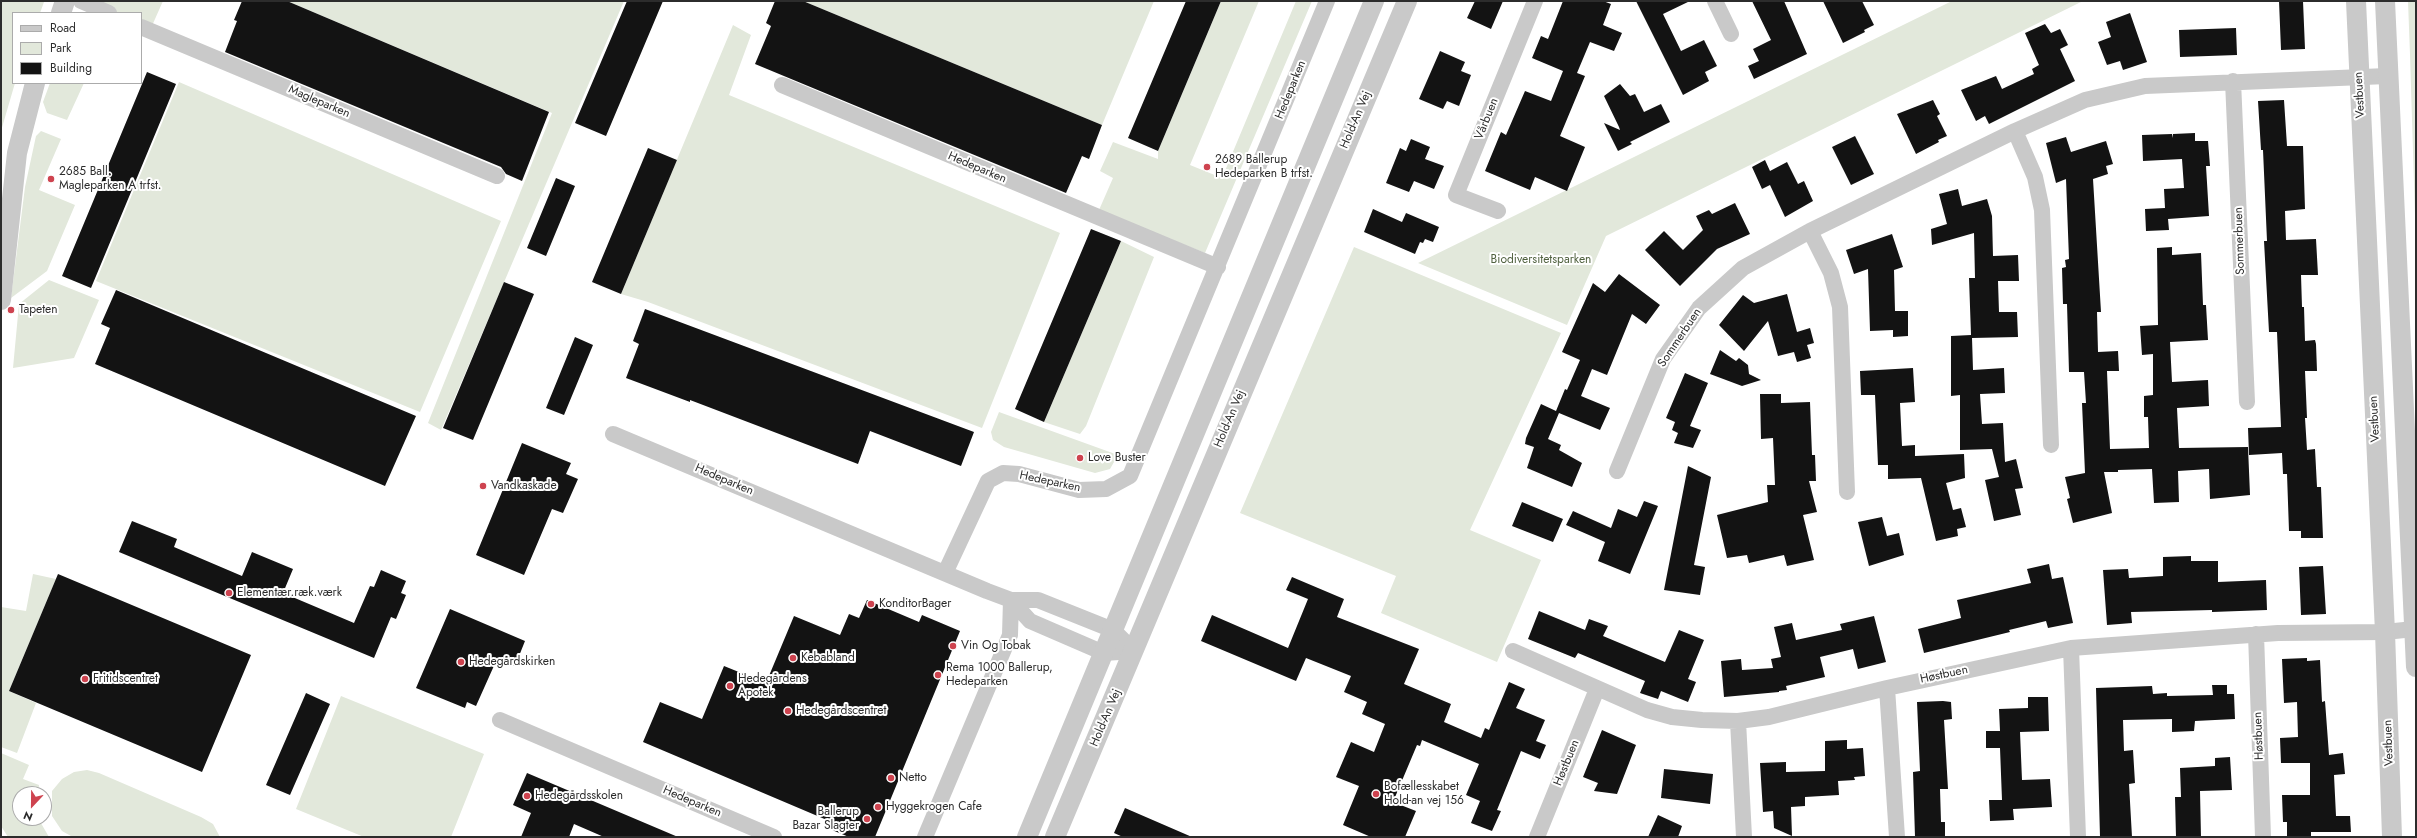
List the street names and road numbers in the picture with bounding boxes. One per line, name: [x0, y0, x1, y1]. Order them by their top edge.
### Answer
street label: Hedeparken: [1273, 59, 1309, 121]
street label: Vestbuen: [2352, 71, 2368, 119]
street label: Magleparken: [286, 83, 352, 121]
street label: Hold-An Vej: [1337, 89, 1375, 151]
street label: Vårbuen: [1472, 96, 1502, 142]
street label: Hedeparken: [946, 149, 1008, 187]
street label: Sommerbuen: [2232, 207, 2248, 275]
street label: Sommerbuen: [1655, 306, 1705, 370]
street label: Hold-An Vej: [1211, 388, 1249, 450]
street label: Vestbuen: [2367, 395, 2383, 443]
street label: Hedeparken: [693, 461, 755, 499]
street label: Hedeparken: [1018, 469, 1082, 495]
street label: Høstbuen: [1919, 663, 1969, 687]
street label: Hold-An Vej: [1087, 687, 1125, 749]
street label: Høstbuen: [2251, 712, 2267, 760]
street label: Vestbuen: [2381, 720, 2397, 766]
street label: Høstbuen: [1551, 738, 1583, 788]
street label: Hedeparken: [661, 783, 723, 821]

